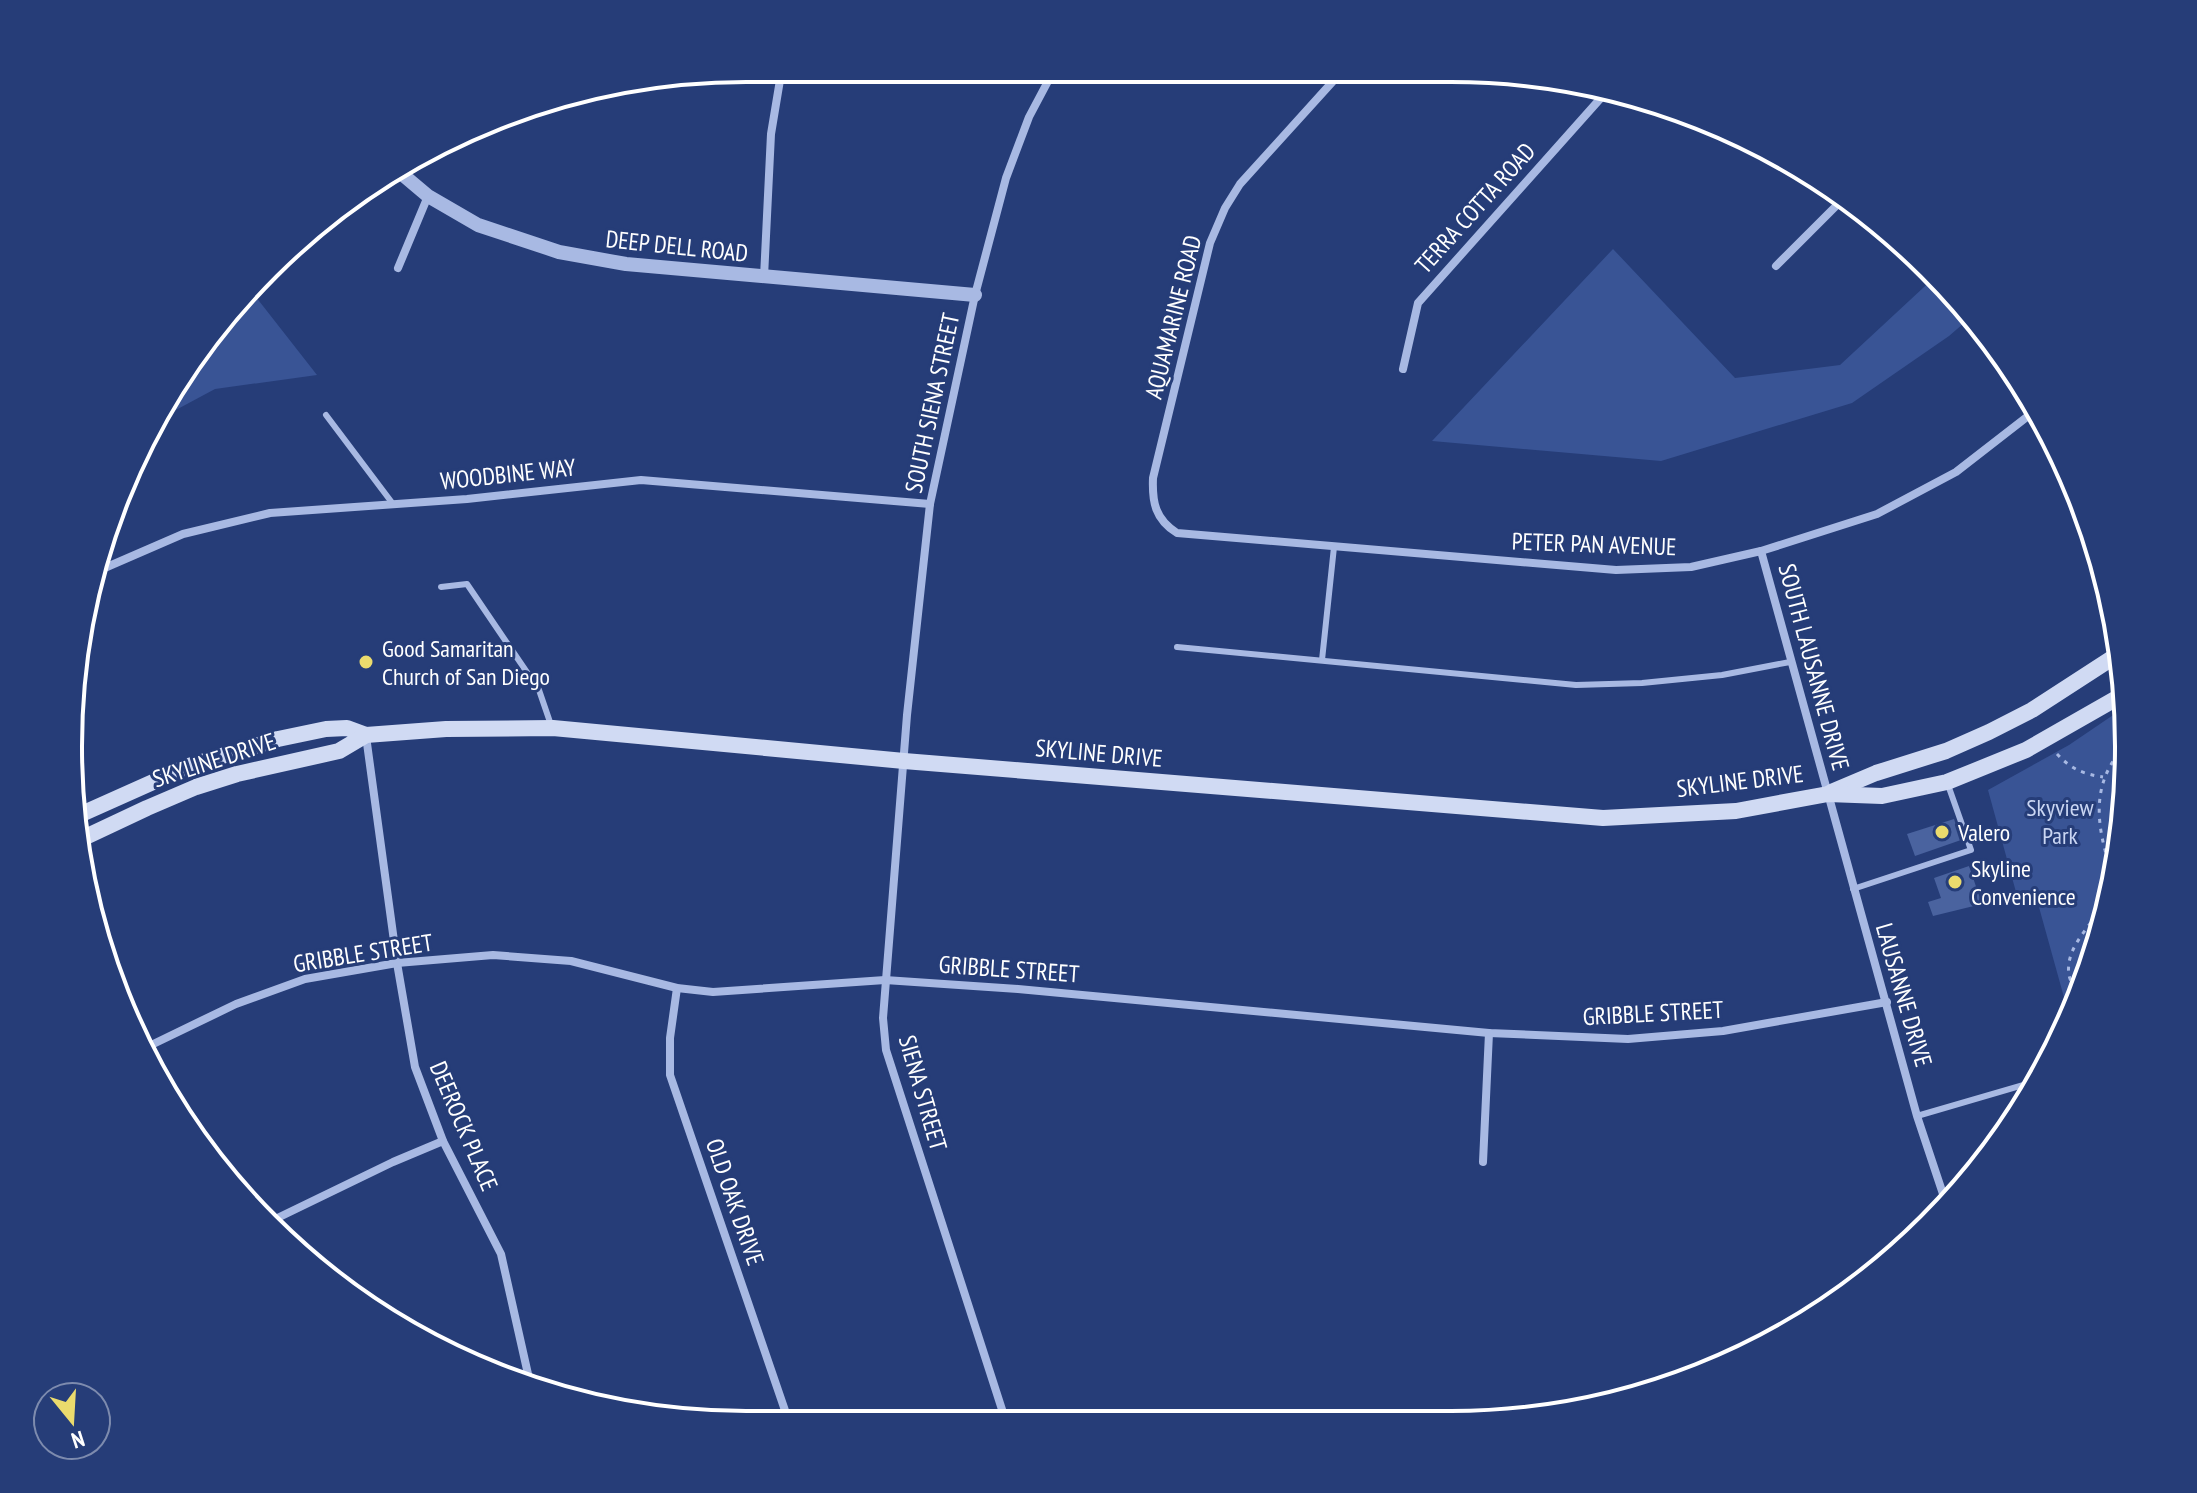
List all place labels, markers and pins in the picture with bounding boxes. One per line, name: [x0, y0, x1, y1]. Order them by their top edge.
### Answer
place label: Good Samaritan Church of San Diego: [382, 633, 550, 692]
marker: Good Samaritan Church of San Diego: [357, 653, 375, 671]
place label: Valero: [1957, 817, 2010, 848]
marker: Valero: [1933, 823, 1951, 841]
place label: Skyline Convenience: [1971, 853, 2076, 912]
marker: Skyline Convenience: [1946, 873, 1964, 891]

